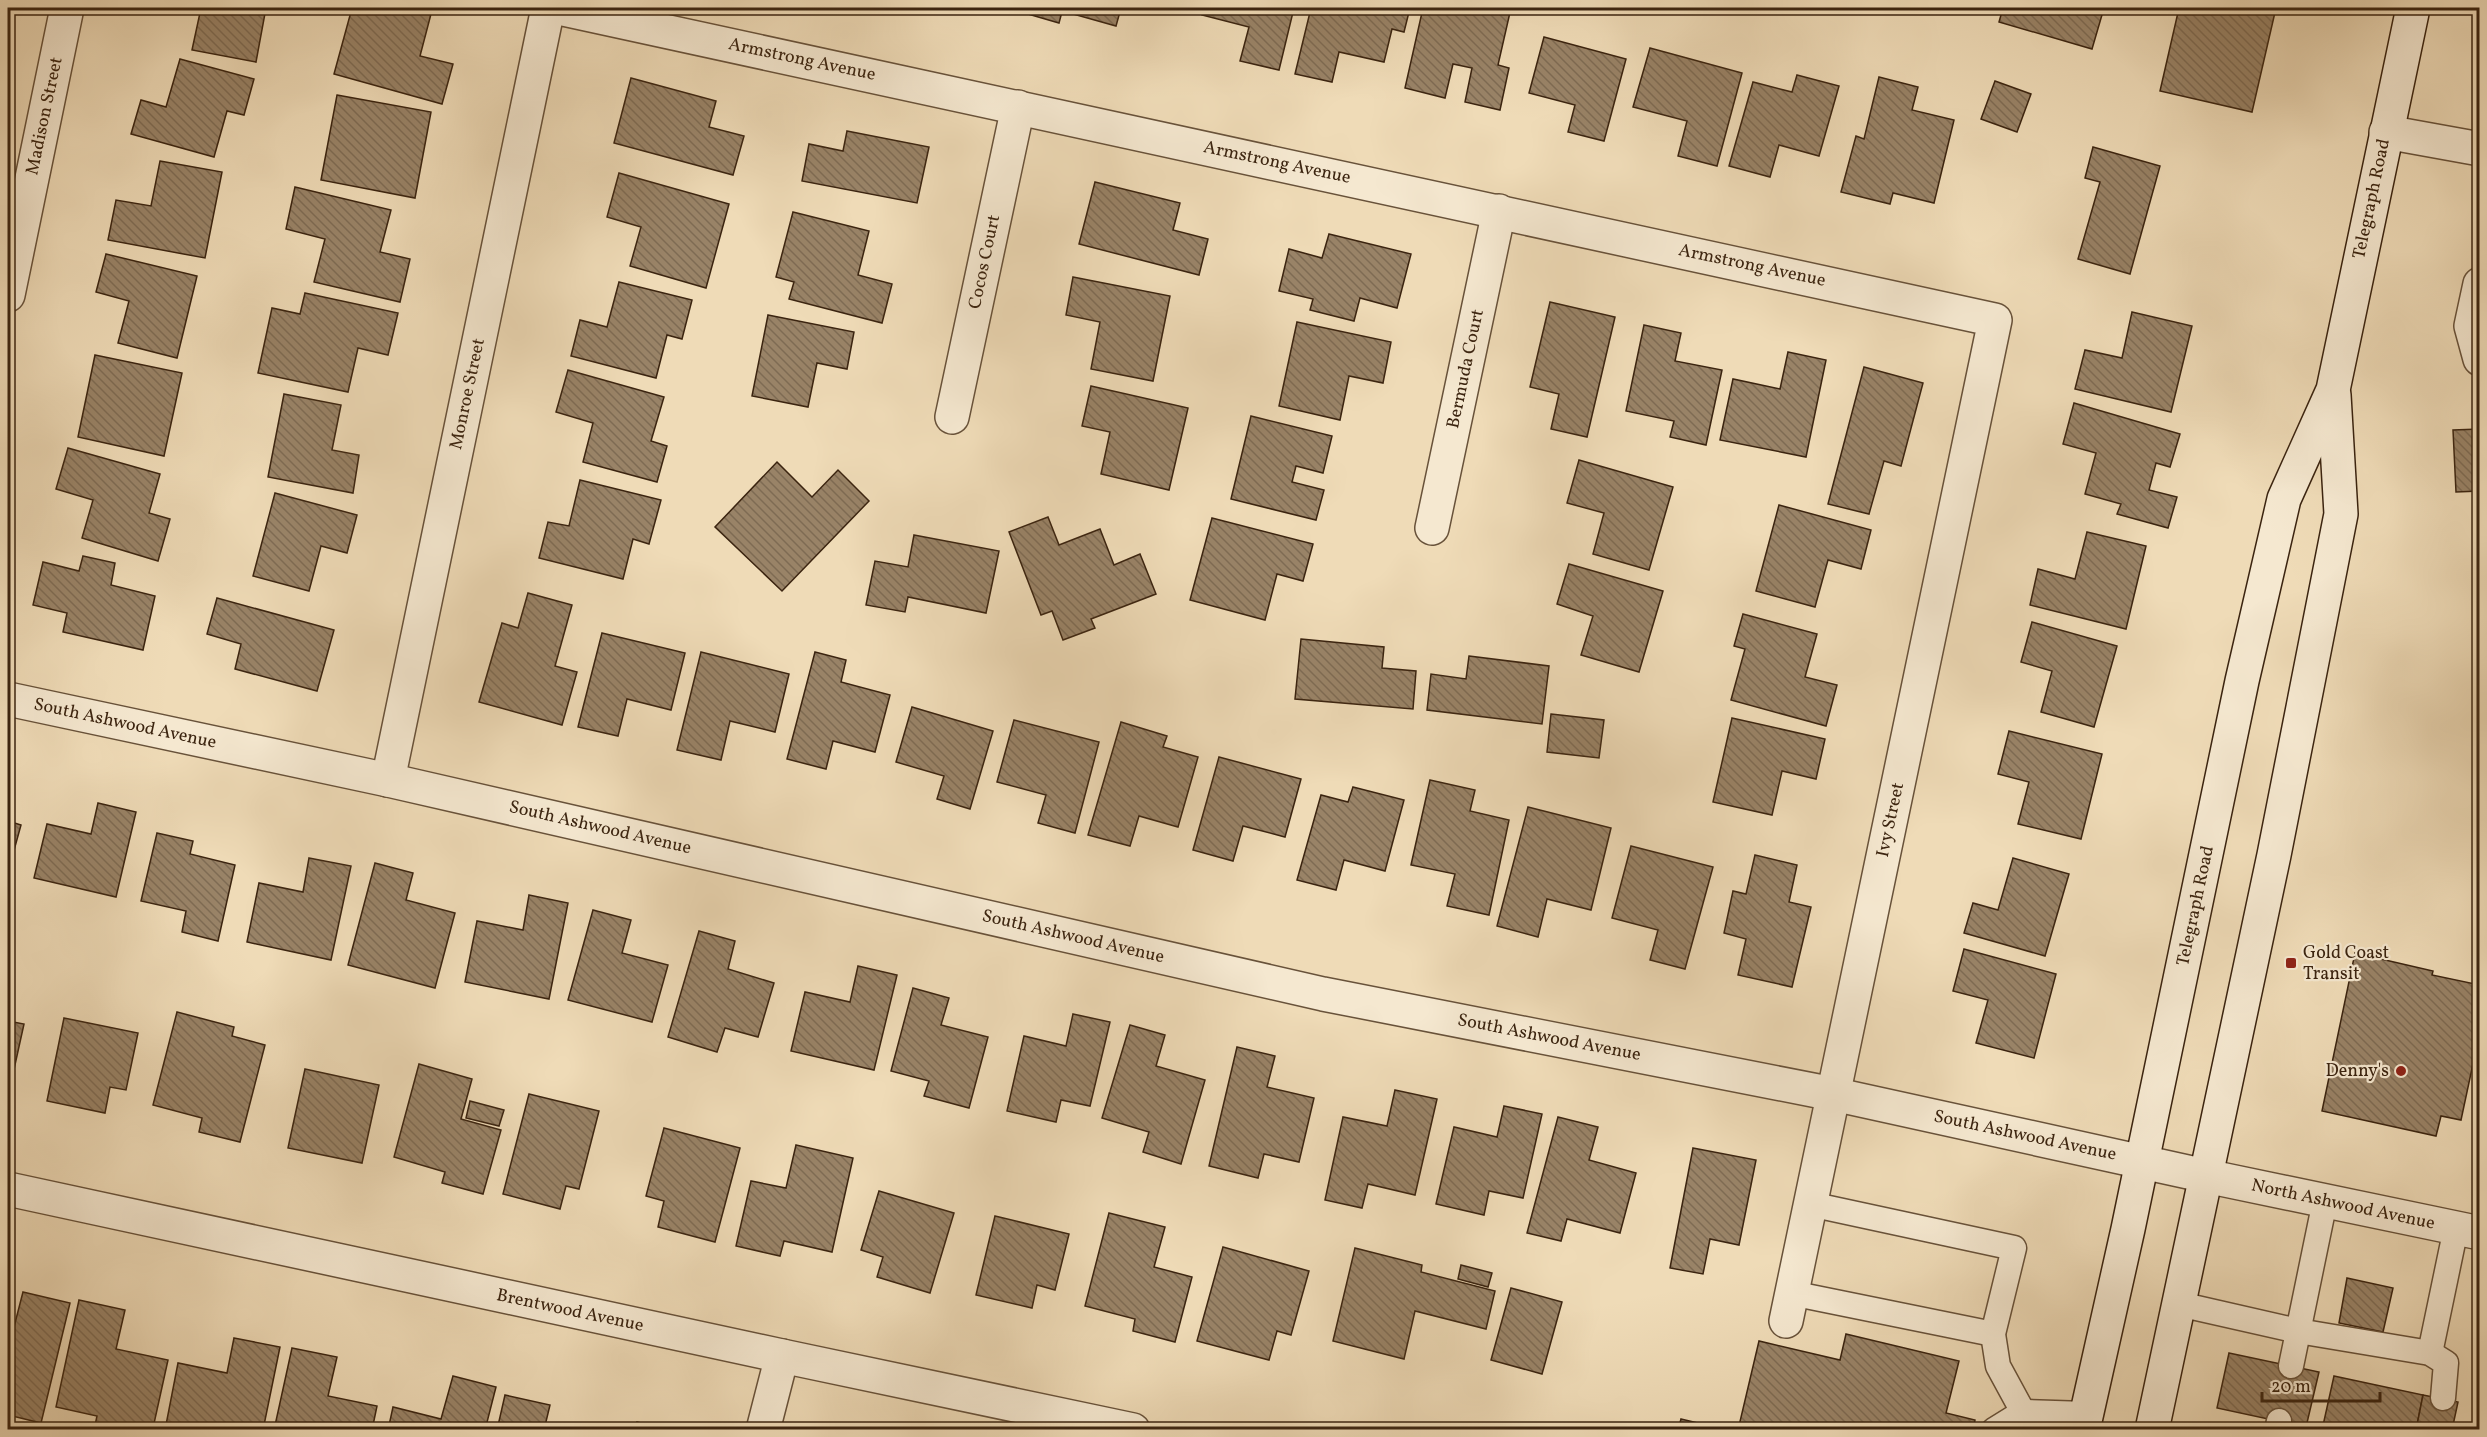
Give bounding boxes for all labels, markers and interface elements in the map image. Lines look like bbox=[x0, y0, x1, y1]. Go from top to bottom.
street label: Armstrong Avenue bbox=[726, 32, 878, 88]
street label: Madison Street bbox=[20, 55, 70, 177]
street label: Armstrong Avenue bbox=[1201, 135, 1353, 191]
street label: Telegraph Road bbox=[2347, 136, 2397, 262]
street label: Cocos Court bbox=[963, 213, 1007, 311]
street label: Armstrong Avenue bbox=[1676, 238, 1828, 294]
street label: Bermuda Court bbox=[1441, 307, 1491, 431]
street label: Monroe Street bbox=[444, 336, 492, 452]
street label: South Ashwood Avenue bbox=[31, 692, 219, 756]
street label: Ivy Street bbox=[1871, 780, 1911, 860]
street label: South Ashwood Avenue bbox=[506, 795, 694, 861]
street label: Telegraph Road bbox=[2171, 843, 2221, 969]
street label: South Ashwood Avenue bbox=[979, 904, 1167, 970]
place label: Gold Coast Transit bbox=[2303, 941, 2389, 987]
marker: Gold Coast Transit bbox=[2284, 956, 2298, 970]
street label: South Ashwood Avenue bbox=[1455, 1008, 1643, 1068]
place label: Denny's bbox=[2326, 1059, 2389, 1084]
marker: Denny's bbox=[2394, 1064, 2408, 1078]
street label: South Ashwood Avenue bbox=[1931, 1104, 2119, 1168]
street label: North Ashwood Avenue bbox=[2249, 1173, 2437, 1237]
street label: Brentwood Avenue bbox=[494, 1283, 646, 1339]
scale bar bbox=[2262, 1365, 2380, 1403]
text: 20 m bbox=[2271, 1375, 2311, 1400]

